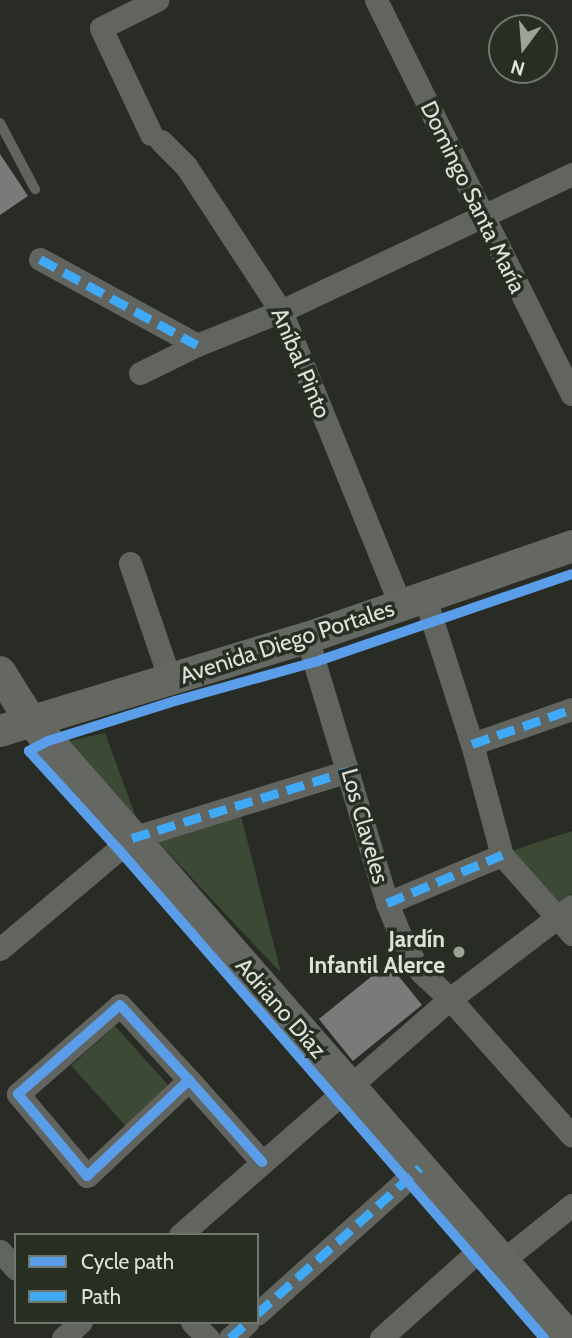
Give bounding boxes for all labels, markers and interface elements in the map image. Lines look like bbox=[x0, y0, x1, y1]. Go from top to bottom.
north arrow bbox=[488, 14, 558, 84]
text: N bbox=[508, 55, 527, 81]
street label: Domingo Santa María bbox=[415, 96, 531, 298]
street label: Aníbal Pinto bbox=[265, 304, 337, 422]
street label: Avenida Diego Portales bbox=[176, 594, 398, 690]
street label: Los Claveles bbox=[335, 765, 395, 887]
place label: Jardín Infantil Alerce bbox=[308, 925, 445, 979]
marker: Jardín Infantil Alerce bbox=[451, 944, 467, 960]
street label: Adriano Díaz bbox=[230, 952, 332, 1064]
legend bbox=[14, 1233, 259, 1324]
text: Cycle path bbox=[81, 1249, 174, 1274]
text: Path bbox=[81, 1284, 121, 1309]

